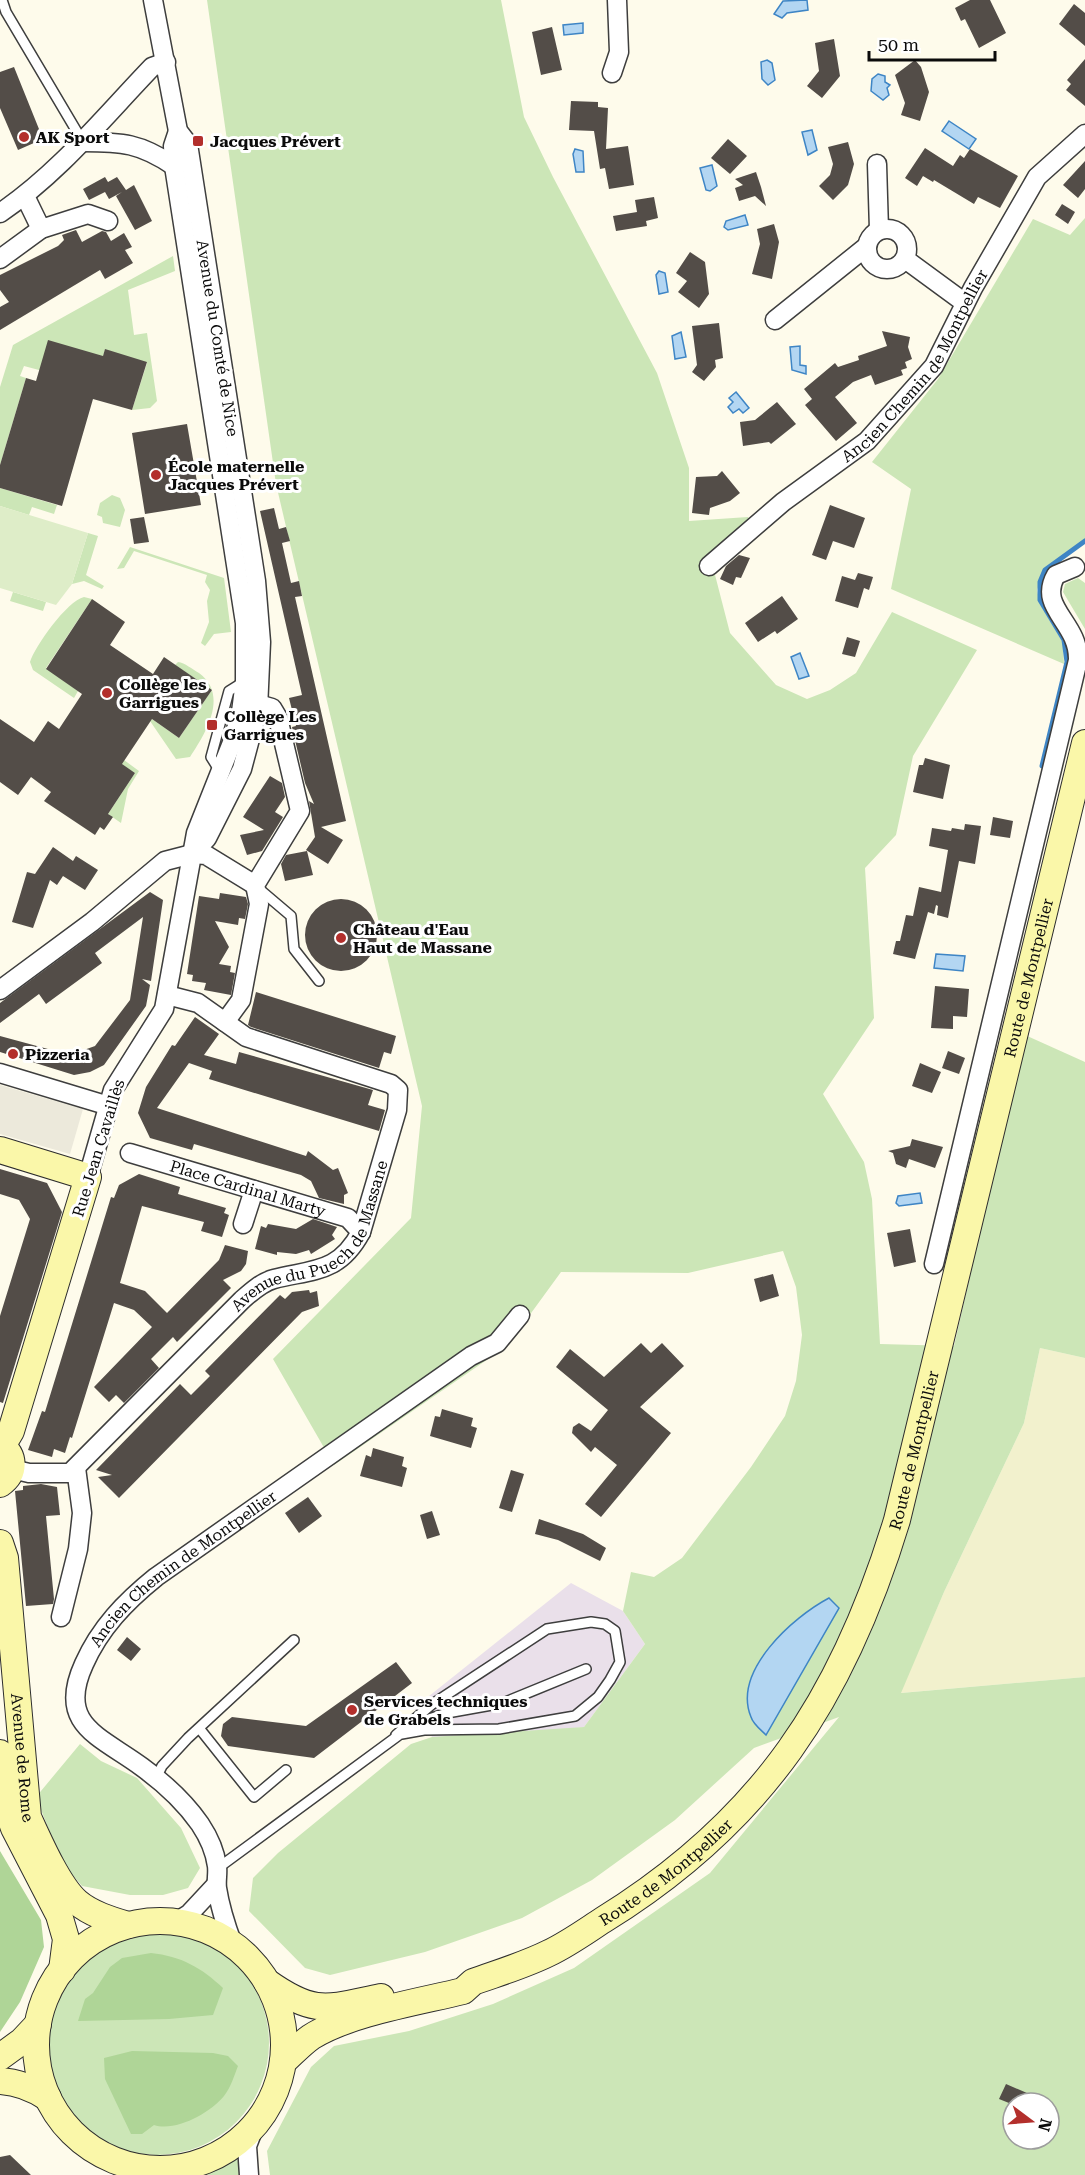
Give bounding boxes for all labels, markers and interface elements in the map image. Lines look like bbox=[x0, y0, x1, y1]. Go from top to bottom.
scale bar bbox=[869, 24, 995, 62]
text: 50 m bbox=[878, 34, 919, 55]
place label: AK Sport bbox=[36, 128, 110, 147]
marker: AK Sport bbox=[17, 130, 31, 144]
place label: Jacques Prévert bbox=[210, 132, 341, 151]
marker: Jacques Prévert bbox=[191, 134, 205, 148]
street label: Avenue du Comté de Nice bbox=[193, 238, 242, 438]
street label: Ancien Chemin de Montpellier bbox=[838, 266, 992, 466]
place label: École maternelle Jacques Prévert bbox=[168, 457, 304, 494]
marker: École maternelle Jacques Prévert bbox=[149, 468, 163, 482]
place label: Collège les Garrigues bbox=[119, 675, 206, 712]
marker: Collège les Garrigues bbox=[100, 686, 114, 700]
place label: Collège Les Garrigues bbox=[224, 707, 317, 744]
marker: Collège Les Garrigues bbox=[205, 718, 219, 732]
street label: Route de Montpellier bbox=[1000, 896, 1057, 1060]
place label: Château d'Eau Haut de Massane bbox=[353, 920, 492, 957]
marker: Château d'Eau Haut de Massane bbox=[334, 931, 348, 945]
place label: Pizzeria bbox=[25, 1045, 90, 1064]
marker: Pizzeria bbox=[6, 1047, 20, 1061]
street label: Rue Jean Cavaillès bbox=[69, 1077, 129, 1219]
street label: Place Cardinal Marty bbox=[168, 1156, 328, 1221]
street label: Avenue du Puech de Massane bbox=[227, 1158, 392, 1315]
street label: Route de Montpellier bbox=[885, 1368, 943, 1532]
street label: Ancien Chemin de Montpellier bbox=[86, 1486, 280, 1650]
place label: Services techniques de Grabels bbox=[364, 1692, 527, 1729]
street label: Avenue de Rome bbox=[7, 1693, 38, 1825]
marker: Services techniques de Grabels bbox=[345, 1703, 359, 1717]
street label: Route de Montpellier bbox=[596, 1815, 736, 1930]
north arrow bbox=[1001, 2091, 1061, 2151]
text: N bbox=[1034, 2116, 1056, 2134]

